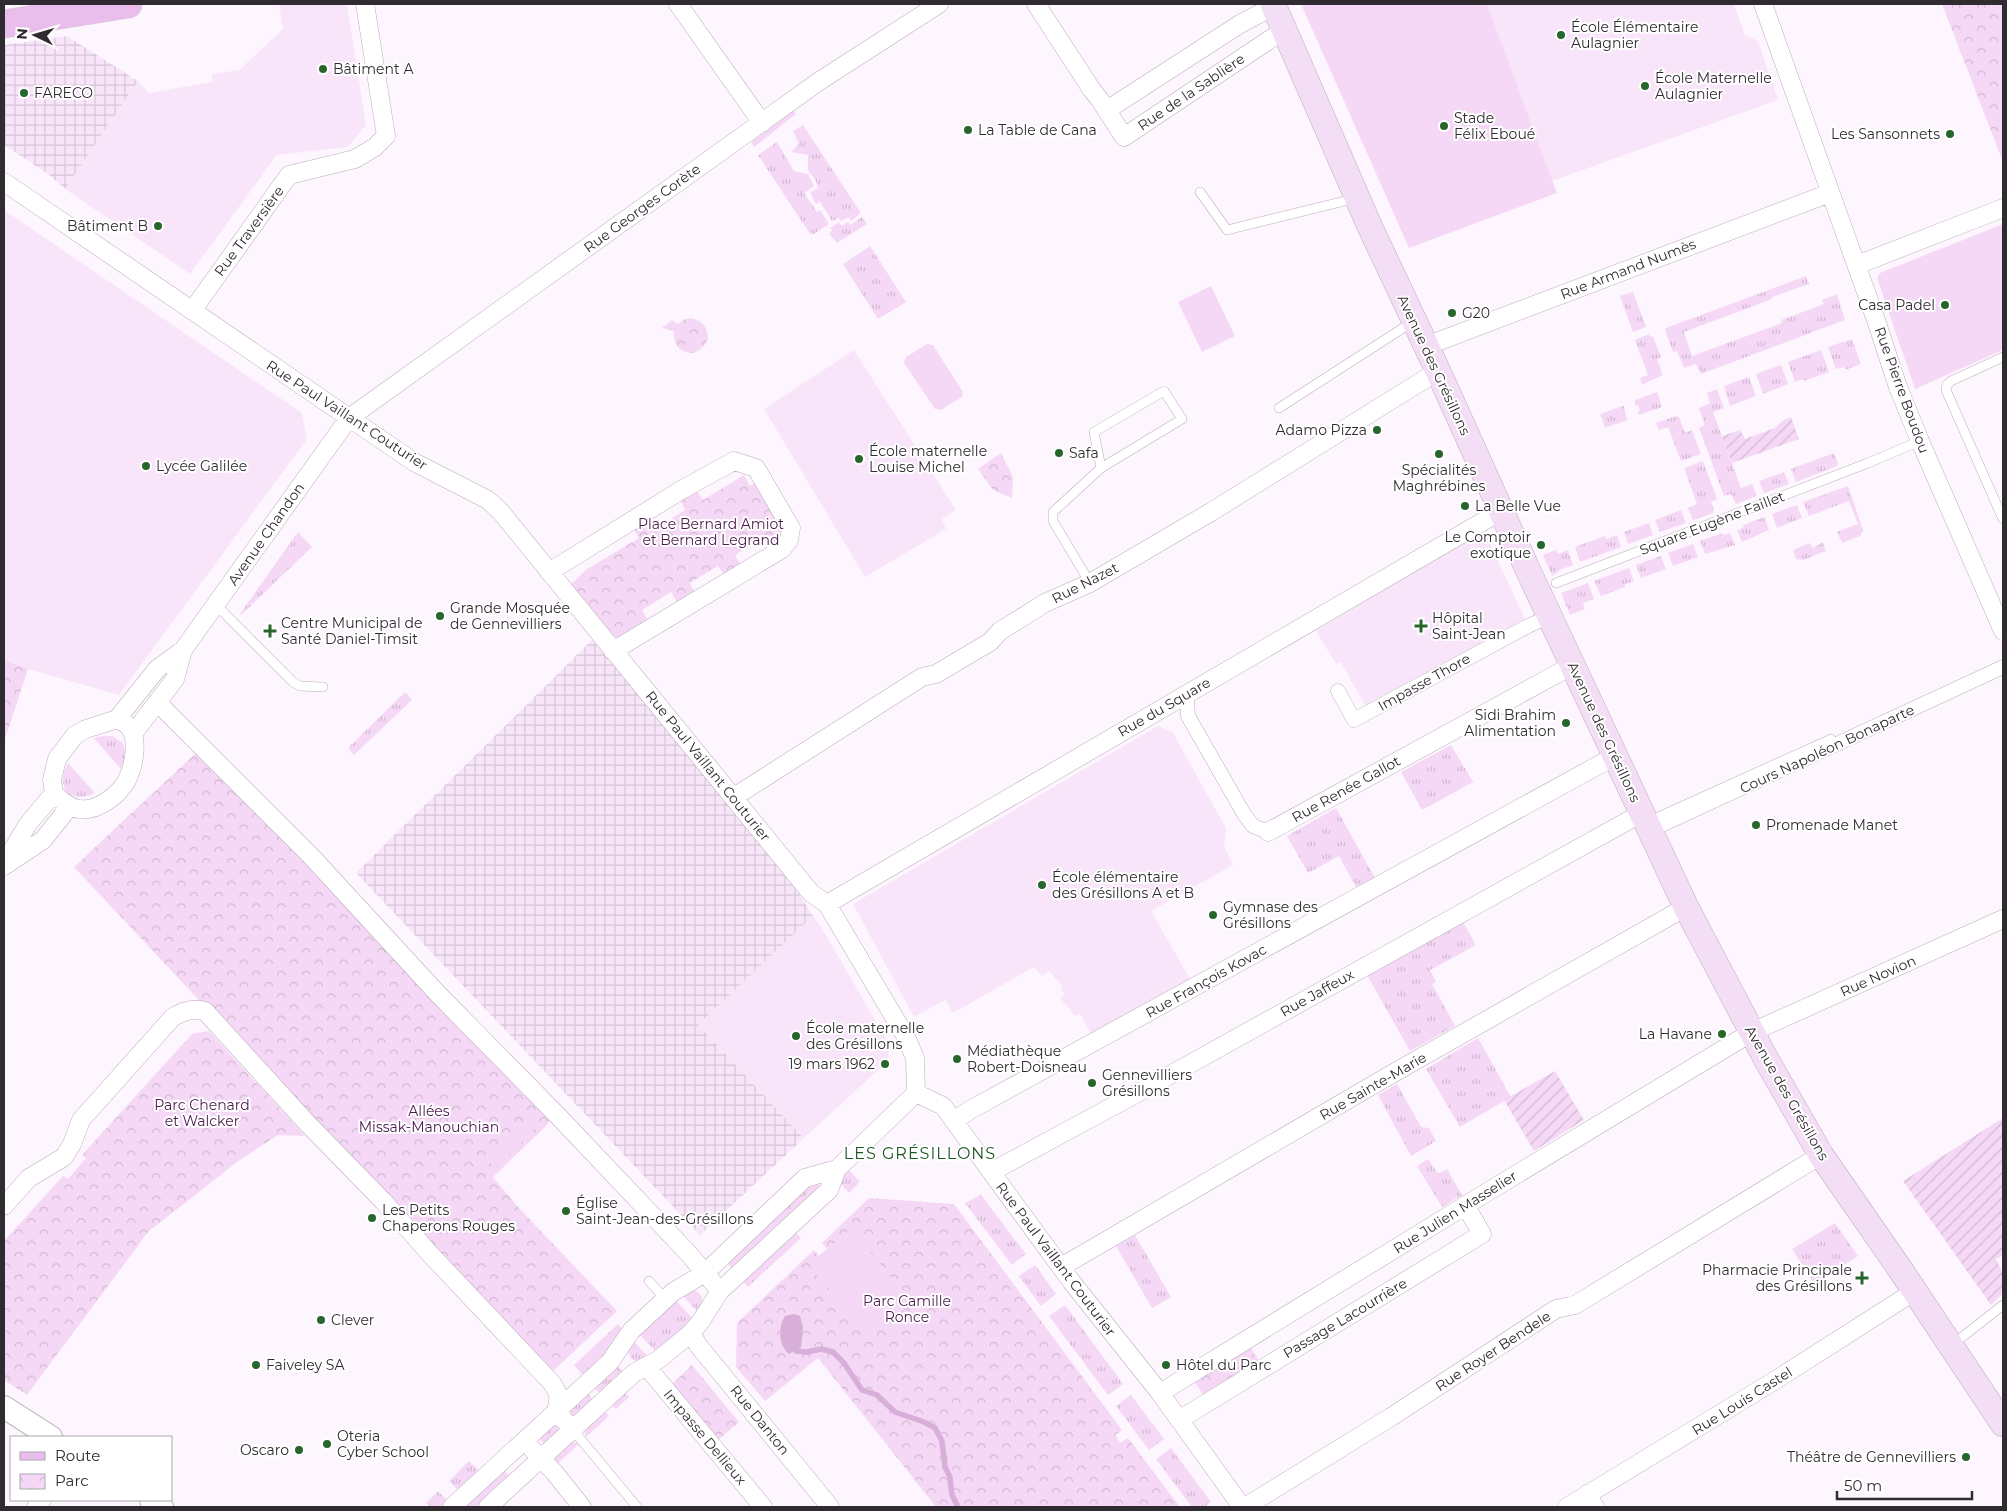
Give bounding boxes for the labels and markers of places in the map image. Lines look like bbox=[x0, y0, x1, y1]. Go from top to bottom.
place label: École Élémentaire Aulagnier bbox=[1571, 18, 1698, 52]
marker: École Élémentaire Aulagnier bbox=[1555, 29, 1567, 41]
place label: Bâtiment A bbox=[333, 60, 414, 78]
marker: Bâtiment A bbox=[317, 63, 329, 75]
place label: École Maternelle Aulagnier bbox=[1655, 69, 1772, 103]
marker: École Maternelle Aulagnier bbox=[1639, 80, 1651, 92]
place label: FARECO bbox=[34, 84, 93, 102]
marker: FARECO bbox=[18, 87, 30, 99]
place label: Stade Félix Eboué bbox=[1454, 109, 1535, 143]
marker: Stade Félix Eboué bbox=[1438, 120, 1450, 132]
place label: La Table de Cana bbox=[978, 121, 1097, 139]
marker: La Table de Cana bbox=[962, 124, 974, 136]
place label: Les Sansonnets bbox=[1831, 125, 1940, 143]
marker: Les Sansonnets bbox=[1944, 128, 1956, 140]
place label: Bâtiment B bbox=[67, 217, 148, 235]
marker: Bâtiment B bbox=[152, 220, 164, 232]
place label: Casa Padel bbox=[1858, 296, 1935, 314]
marker: Casa Padel bbox=[1939, 299, 1951, 311]
place label: G20 bbox=[1462, 304, 1490, 322]
marker: G20 bbox=[1446, 307, 1458, 319]
place label: Adamo Pizza bbox=[1276, 421, 1367, 439]
marker: Adamo Pizza bbox=[1371, 424, 1383, 436]
place label: École maternelle Louise Michel bbox=[869, 442, 987, 476]
place label: Safa bbox=[1069, 444, 1099, 462]
marker: Safa bbox=[1053, 447, 1065, 459]
marker: Spécialités Maghrébines bbox=[1433, 448, 1445, 460]
marker: École maternelle Louise Michel bbox=[853, 453, 865, 465]
place label: Lycée Galilée bbox=[156, 457, 247, 475]
marker: Lycée Galilée bbox=[140, 460, 152, 472]
place label: Spécialités Maghrébines bbox=[1393, 461, 1485, 495]
place label: La Belle Vue bbox=[1475, 497, 1561, 515]
marker: La Belle Vue bbox=[1459, 500, 1471, 512]
place label: Le Comptoir exotique bbox=[1444, 528, 1531, 562]
marker: Le Comptoir exotique bbox=[1535, 539, 1547, 551]
place label: Grande Mosquée de Gennevilliers bbox=[450, 599, 570, 633]
place label: Hôpital Saint-Jean bbox=[1432, 609, 1506, 643]
marker: Grande Mosquée de Gennevilliers bbox=[434, 610, 446, 622]
place label: Centre Municipal de Santé Daniel-Timsit bbox=[281, 614, 422, 648]
marker: Hôpital Saint-Jean bbox=[1414, 619, 1428, 633]
marker: Centre Municipal de Santé Daniel-Timsit bbox=[263, 624, 277, 638]
place label: Sidi Brahim Alimentation bbox=[1464, 706, 1556, 740]
marker: Sidi Brahim Alimentation bbox=[1560, 717, 1572, 729]
place label: Promenade Manet bbox=[1766, 816, 1898, 834]
marker: Promenade Manet bbox=[1750, 819, 1762, 831]
place label: École élémentaire des Grésillons A et B bbox=[1052, 868, 1194, 902]
marker: École élémentaire des Grésillons A et B bbox=[1036, 879, 1048, 891]
place label: Gymnase des Grésillons bbox=[1223, 898, 1318, 932]
marker: Gymnase des Grésillons bbox=[1207, 909, 1219, 921]
place label: École maternelle des Grésillons bbox=[806, 1019, 924, 1053]
place label: La Havane bbox=[1639, 1025, 1712, 1043]
marker: La Havane bbox=[1716, 1028, 1728, 1040]
marker: École maternelle des Grésillons bbox=[790, 1030, 802, 1042]
place label: Médiathèque Robert-Doisneau bbox=[967, 1042, 1087, 1076]
marker: Médiathèque Robert-Doisneau bbox=[951, 1053, 963, 1065]
place label: 19 mars 1962 bbox=[788, 1055, 875, 1073]
marker: 19 mars 1962 bbox=[879, 1058, 891, 1070]
place label: Gennevilliers Grésillons bbox=[1102, 1066, 1192, 1100]
marker: Gennevilliers Grésillons bbox=[1086, 1077, 1098, 1089]
place label: Église Saint-Jean-des-Grésillons bbox=[576, 1194, 754, 1228]
place label: Les Petits Chaperons Rouges bbox=[382, 1201, 515, 1235]
marker: Église Saint-Jean-des-Grésillons bbox=[560, 1205, 572, 1217]
marker: Les Petits Chaperons Rouges bbox=[366, 1212, 378, 1224]
place label: Pharmacie Principale des Grésillons bbox=[1702, 1261, 1852, 1295]
marker: Pharmacie Principale des Grésillons bbox=[1856, 1272, 1868, 1284]
place label: Clever bbox=[331, 1311, 375, 1329]
marker: Clever bbox=[315, 1314, 327, 1326]
place label: Faiveley SA bbox=[266, 1356, 345, 1374]
place label: Hôtel du Parc bbox=[1176, 1356, 1272, 1374]
marker: Faiveley SA bbox=[250, 1359, 262, 1371]
marker: Hôtel du Parc bbox=[1160, 1359, 1172, 1371]
place label: Oteria Cyber School bbox=[337, 1427, 429, 1461]
marker: Oteria Cyber School bbox=[321, 1438, 333, 1450]
place label: Oscaro bbox=[240, 1441, 289, 1459]
marker: Oscaro bbox=[293, 1444, 305, 1456]
place label: Théâtre de Gennevilliers bbox=[1787, 1448, 1956, 1466]
marker: Théâtre de Gennevilliers bbox=[1960, 1451, 1972, 1463]

